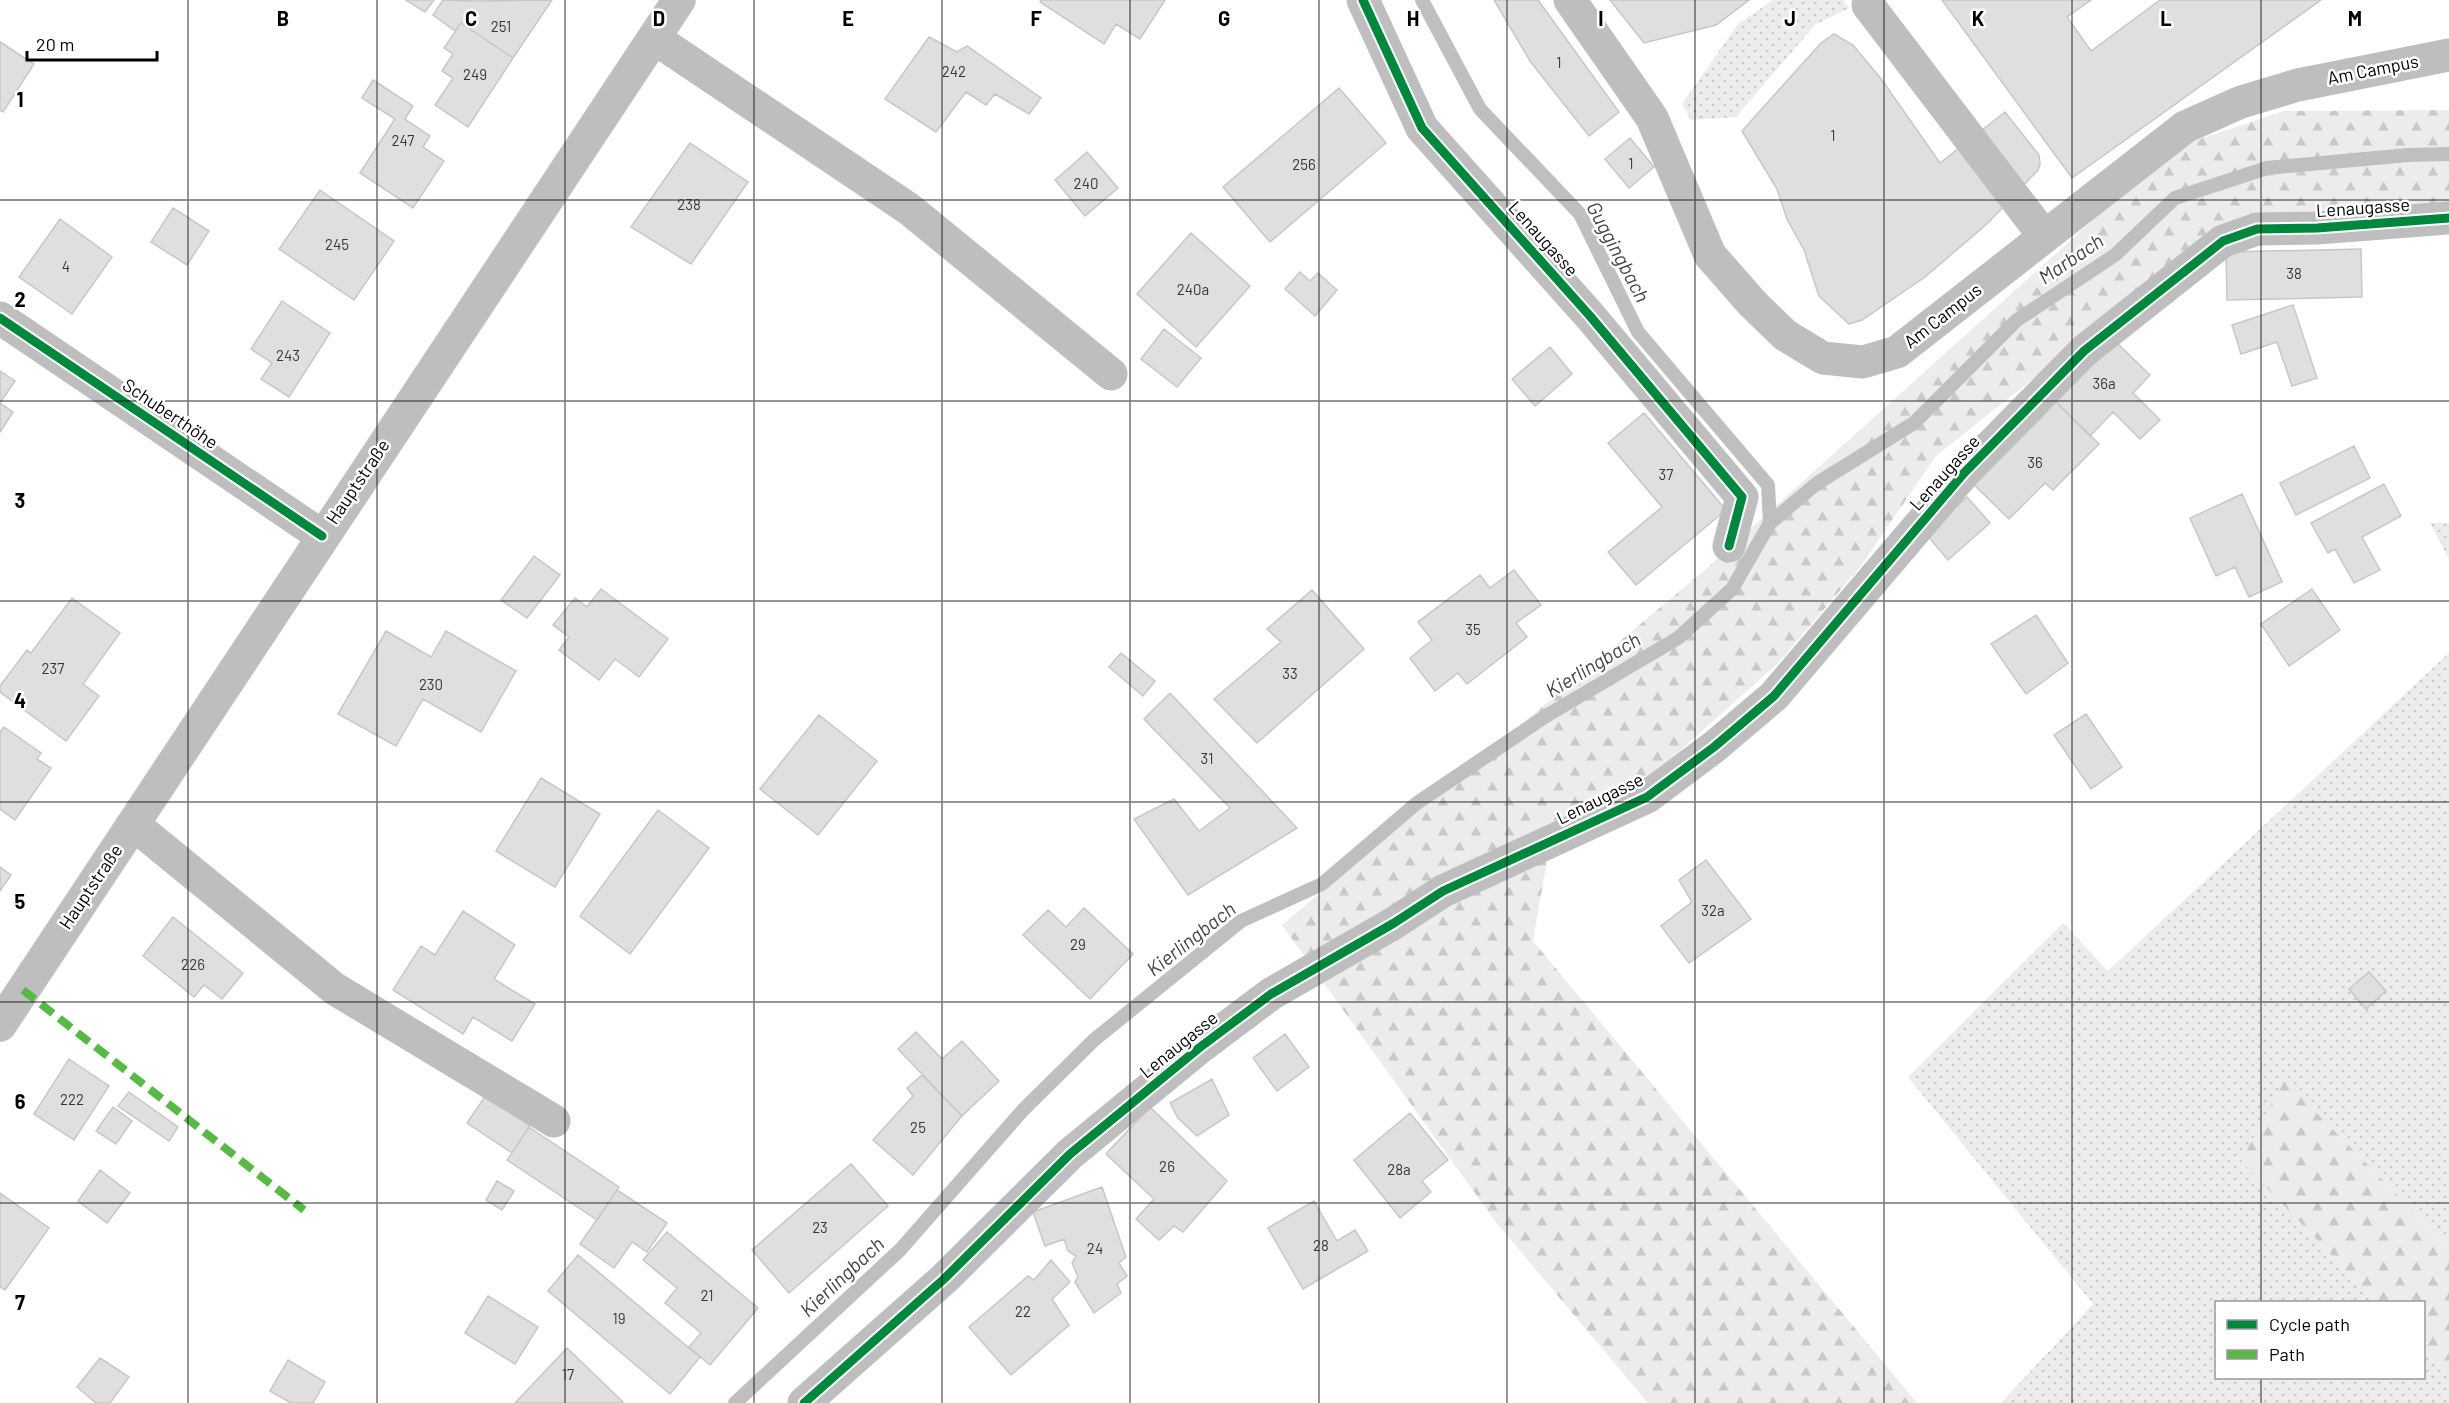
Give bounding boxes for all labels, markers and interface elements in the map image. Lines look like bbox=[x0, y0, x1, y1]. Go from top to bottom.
text: B bbox=[277, 6, 289, 30]
text: C bbox=[465, 6, 477, 30]
text: D bbox=[653, 6, 665, 30]
text: E bbox=[842, 6, 854, 30]
text: F bbox=[1030, 6, 1042, 30]
text: G bbox=[1218, 6, 1230, 30]
text: H bbox=[1407, 6, 1419, 30]
text: I bbox=[1598, 6, 1604, 30]
text: J bbox=[1784, 6, 1796, 30]
text: K bbox=[1972, 6, 1985, 30]
text: L bbox=[2160, 6, 2172, 30]
text: M bbox=[2348, 6, 2362, 30]
house number: 251 bbox=[491, 17, 511, 35]
scale bar bbox=[27, 24, 158, 62]
text: 20 m bbox=[36, 33, 74, 55]
street label: Am Campus bbox=[2325, 49, 2420, 89]
house number: 1 bbox=[1556, 53, 1562, 71]
house number: 242 bbox=[942, 62, 966, 80]
house number: 249 bbox=[463, 65, 487, 83]
text: 1 bbox=[16, 87, 24, 111]
house number: 1 bbox=[1830, 126, 1836, 144]
house number: 247 bbox=[392, 131, 414, 149]
house number: 1 bbox=[1628, 154, 1634, 172]
house number: 256 bbox=[1292, 155, 1316, 173]
house number: 240 bbox=[1074, 174, 1098, 192]
street label: Lenaugasse bbox=[2315, 193, 2411, 221]
house number: 238 bbox=[677, 195, 701, 213]
street label: Lenaugasse bbox=[1504, 196, 1583, 281]
water label: Guggingbach bbox=[1582, 197, 1655, 306]
water label: Marbach bbox=[2033, 228, 2108, 289]
house number: 245 bbox=[325, 235, 349, 253]
house number: 4 bbox=[62, 257, 70, 275]
house number: 38 bbox=[2286, 264, 2302, 282]
street label: Am Campus bbox=[1899, 278, 1986, 352]
house number: 240a bbox=[1177, 280, 1209, 298]
text: 2 bbox=[14, 287, 26, 311]
house number: 243 bbox=[276, 346, 300, 364]
street label: Schuberthöhe bbox=[119, 373, 222, 453]
house number: 36a bbox=[2092, 374, 2116, 392]
street label: Lenaugasse bbox=[1905, 430, 1984, 515]
street label: Hauptstraße bbox=[321, 435, 394, 528]
house number: 36 bbox=[2027, 453, 2043, 471]
house number: 37 bbox=[1659, 465, 1673, 483]
text: 3 bbox=[15, 488, 25, 512]
house number: 35 bbox=[1465, 620, 1481, 638]
water label: Kierlingbach bbox=[1541, 627, 1644, 702]
house number: 237 bbox=[42, 659, 64, 677]
house number: 33 bbox=[1282, 664, 1298, 682]
house number: 230 bbox=[419, 675, 443, 693]
text: 4 bbox=[14, 688, 26, 712]
house number: 31 bbox=[1201, 749, 1213, 767]
street label: Lenaugasse bbox=[1553, 768, 1647, 829]
street label: Hauptstraße bbox=[54, 840, 127, 933]
text: 5 bbox=[15, 889, 26, 913]
water label: Kierlingbach bbox=[1141, 896, 1240, 980]
house number: 32a bbox=[1701, 901, 1725, 919]
house number: 29 bbox=[1070, 935, 1086, 953]
house number: 226 bbox=[181, 955, 205, 973]
street label: Lenaugasse bbox=[1135, 1006, 1222, 1082]
text: 6 bbox=[15, 1089, 26, 1113]
house number: 222 bbox=[60, 1090, 84, 1108]
house number: 25 bbox=[910, 1118, 926, 1136]
house number: 26 bbox=[1159, 1157, 1175, 1175]
house number: 28a bbox=[1387, 1160, 1411, 1178]
house number: 23 bbox=[812, 1218, 828, 1236]
water label: Kierlingbach bbox=[794, 1231, 888, 1321]
house number: 28 bbox=[1313, 1236, 1329, 1254]
house number: 24 bbox=[1087, 1239, 1103, 1257]
house number: 21 bbox=[700, 1286, 714, 1304]
text: 7 bbox=[15, 1290, 25, 1314]
legend bbox=[2215, 1301, 2425, 1379]
house number: 22 bbox=[1015, 1302, 1031, 1320]
house number: 19 bbox=[612, 1309, 626, 1327]
text: Cycle path bbox=[2269, 1313, 2350, 1335]
text: Path bbox=[2269, 1343, 2305, 1365]
house number: 17 bbox=[562, 1365, 574, 1383]

